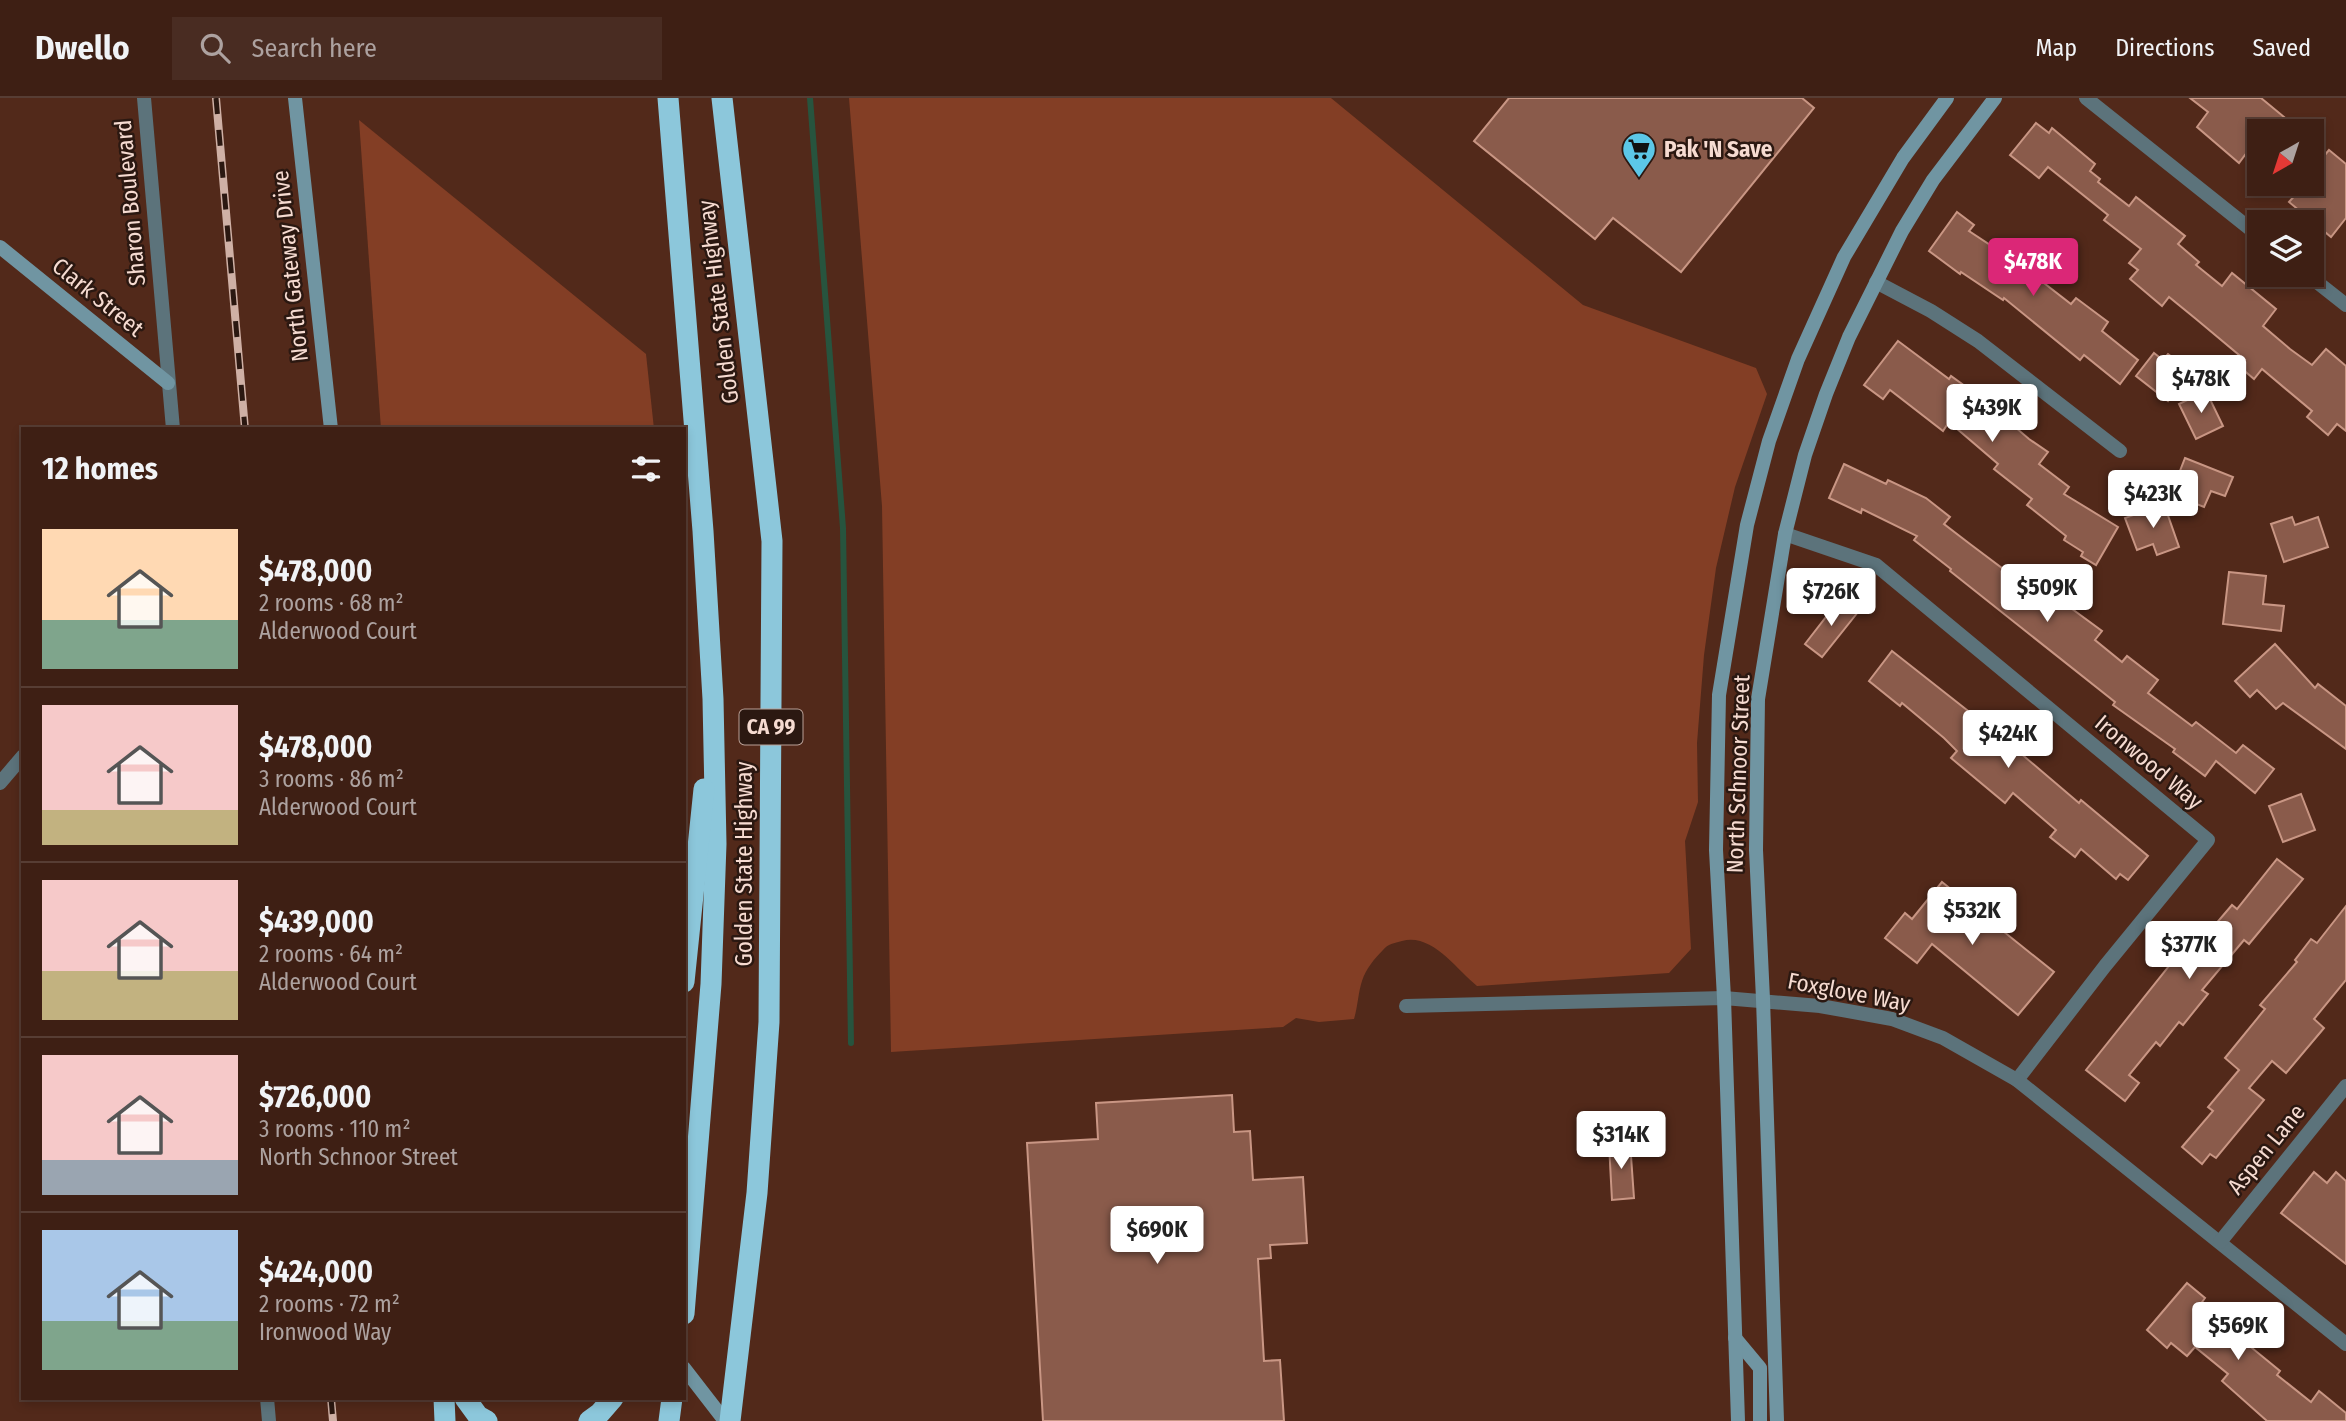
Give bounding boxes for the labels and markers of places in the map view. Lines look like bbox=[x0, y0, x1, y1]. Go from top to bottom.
supermarket icon: Pak 'N Save bbox=[1620, 130, 1658, 179]
place label: Pak 'N Save bbox=[1664, 135, 1773, 163]
pin: $478K bbox=[1984, 238, 2082, 298]
pin: $478K bbox=[2152, 356, 2250, 415]
pin: $439K bbox=[1943, 384, 2041, 444]
pin: $423K bbox=[2104, 470, 2202, 530]
pin: $509K bbox=[1998, 564, 2096, 624]
pin: $726K bbox=[1782, 568, 1880, 628]
pin: $424K bbox=[1959, 710, 2057, 770]
pin: $532K bbox=[1923, 888, 2021, 947]
pin: $377K bbox=[2140, 922, 2238, 981]
pin: $314K bbox=[1572, 1112, 1670, 1171]
pin: $690K bbox=[1108, 1206, 1206, 1266]
pin: $569K bbox=[2189, 1302, 2287, 1362]

